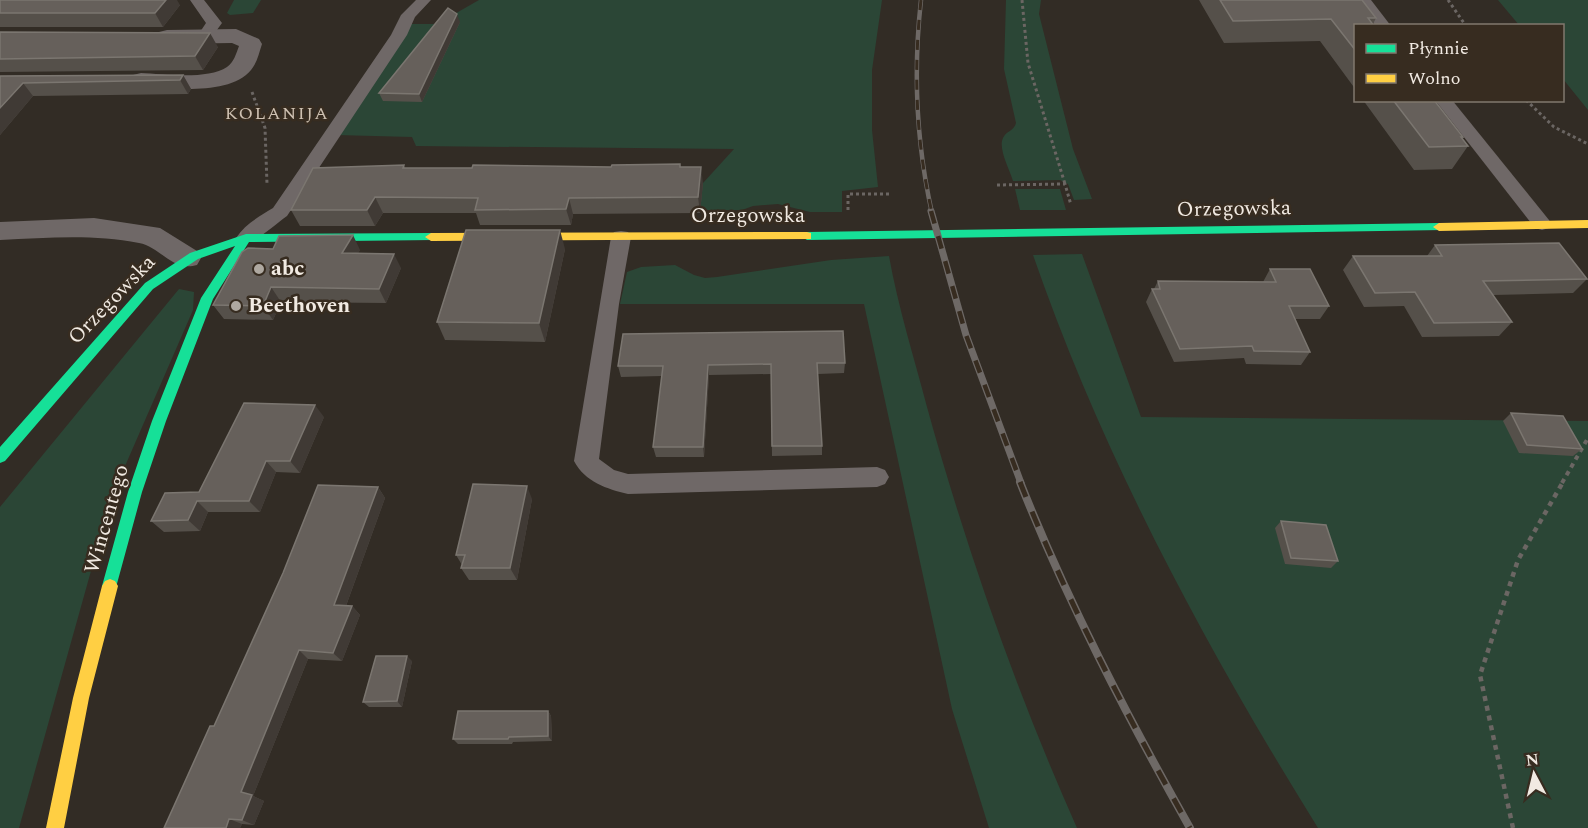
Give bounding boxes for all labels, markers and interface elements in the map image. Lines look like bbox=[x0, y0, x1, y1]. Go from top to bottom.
legend bbox=[1354, 24, 1564, 102]
text: Płynnie bbox=[1408, 35, 1469, 62]
text: Wolno bbox=[1408, 65, 1461, 92]
district label: KOLANIJA bbox=[225, 100, 329, 127]
street label: Orzegowska bbox=[1176, 192, 1292, 226]
street label: Orzegowska bbox=[691, 200, 806, 232]
street label: Orzegowska bbox=[61, 247, 164, 352]
place label: abc bbox=[271, 253, 304, 285]
marker: abc bbox=[252, 262, 266, 276]
place label: Beethoven bbox=[248, 290, 350, 322]
marker: Beethoven bbox=[229, 299, 243, 313]
street label: Wincentego bbox=[76, 461, 138, 577]
north arrow bbox=[1504, 744, 1564, 804]
text: N bbox=[1524, 747, 1540, 773]

